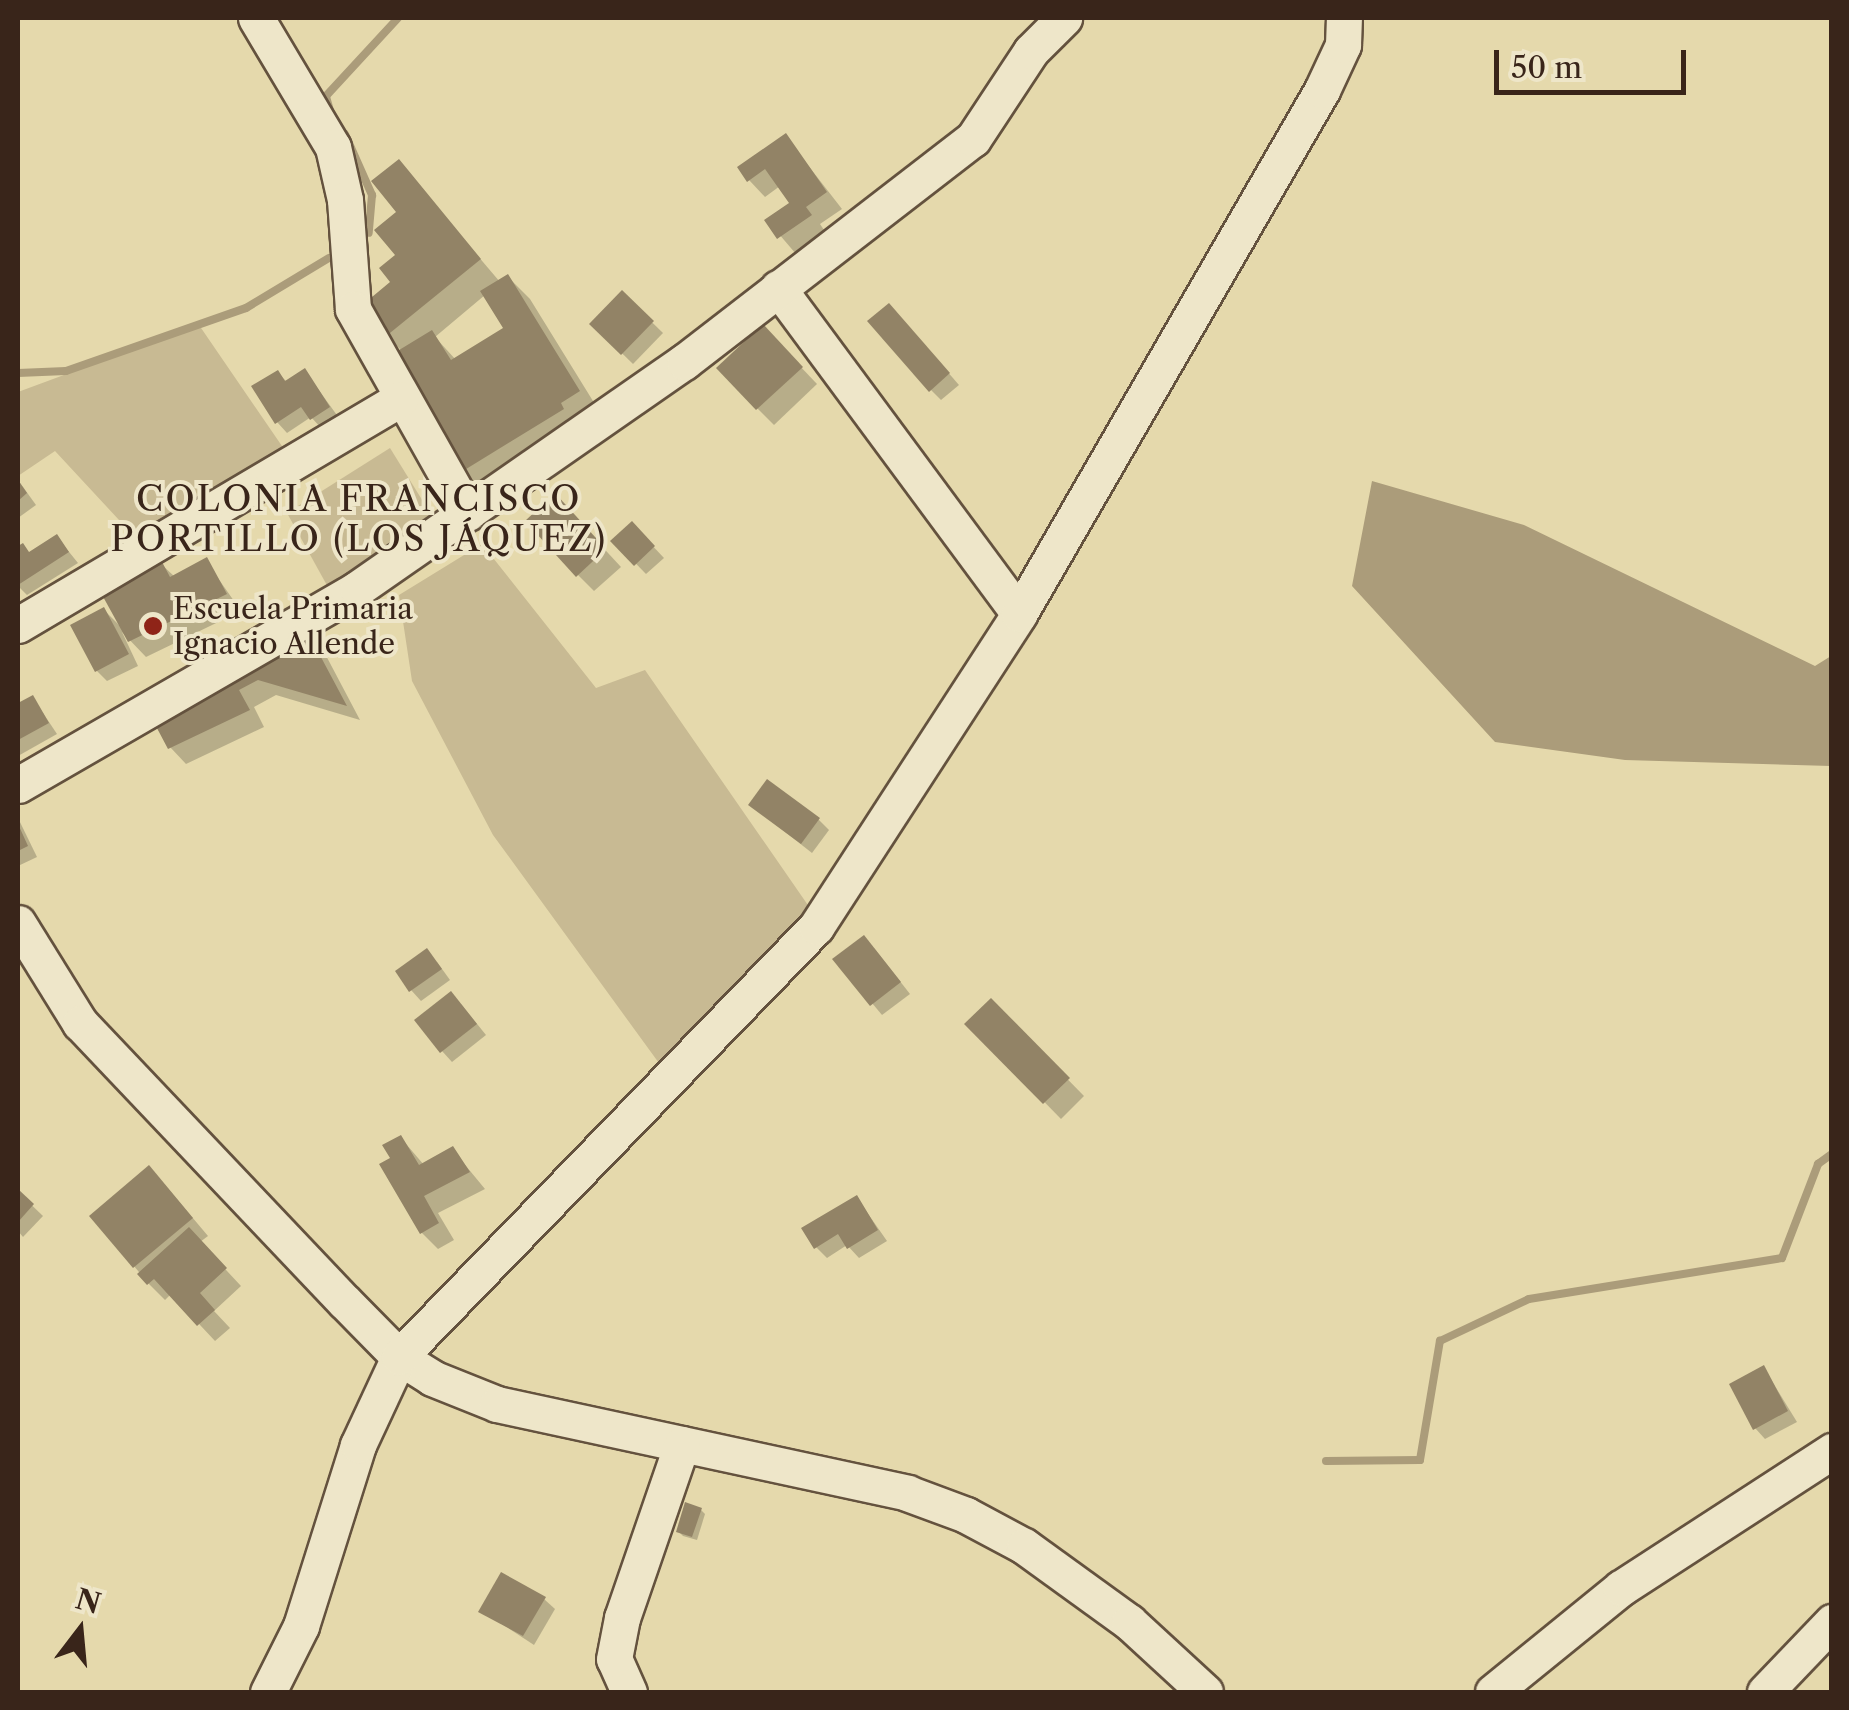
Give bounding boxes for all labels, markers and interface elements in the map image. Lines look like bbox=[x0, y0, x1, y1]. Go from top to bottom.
scale bar bbox=[1499, 30, 1692, 92]
text: 50 m bbox=[1511, 49, 1582, 86]
district label: COLONIA FRANCISCO PORTILLO (LOS JÁQUEZ) bbox=[110, 478, 608, 560]
place label: Escuela Primaria Ignacio Allende bbox=[173, 591, 413, 662]
marker: Escuela Primaria Ignacio Allende bbox=[142, 615, 164, 637]
north arrow bbox=[30, 1580, 130, 1680]
text: N bbox=[72, 1581, 105, 1621]

